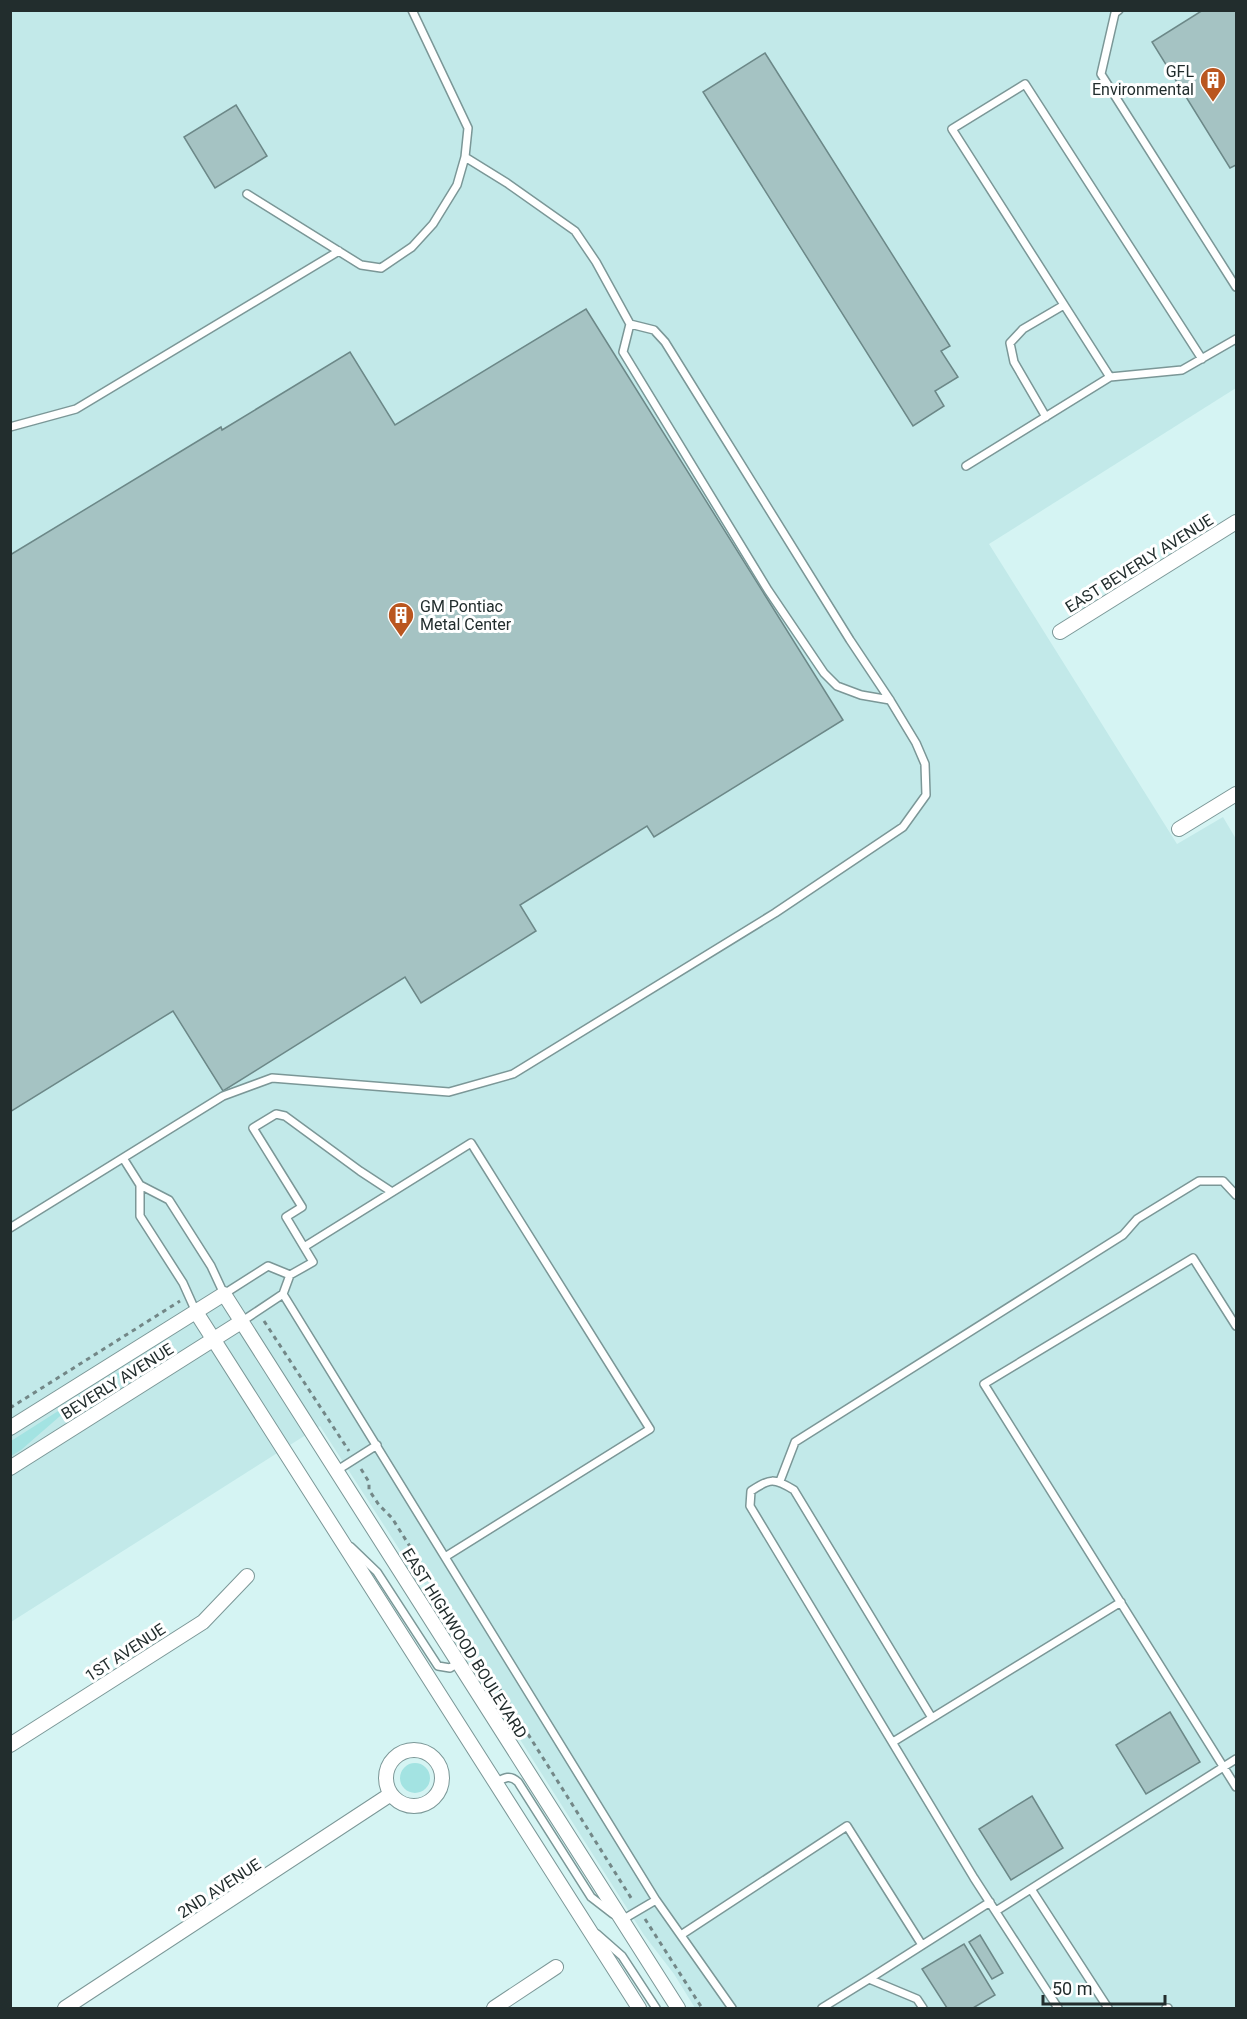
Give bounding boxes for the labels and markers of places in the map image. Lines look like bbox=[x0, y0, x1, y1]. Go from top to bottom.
place label: GFL Environmental bbox=[1092, 62, 1194, 99]
building icon: GFL Environmental bbox=[1198, 65, 1228, 103]
place label: GM Pontiac Metal Center bbox=[420, 597, 512, 634]
building icon: GM Pontiac Metal Center bbox=[386, 600, 416, 638]

